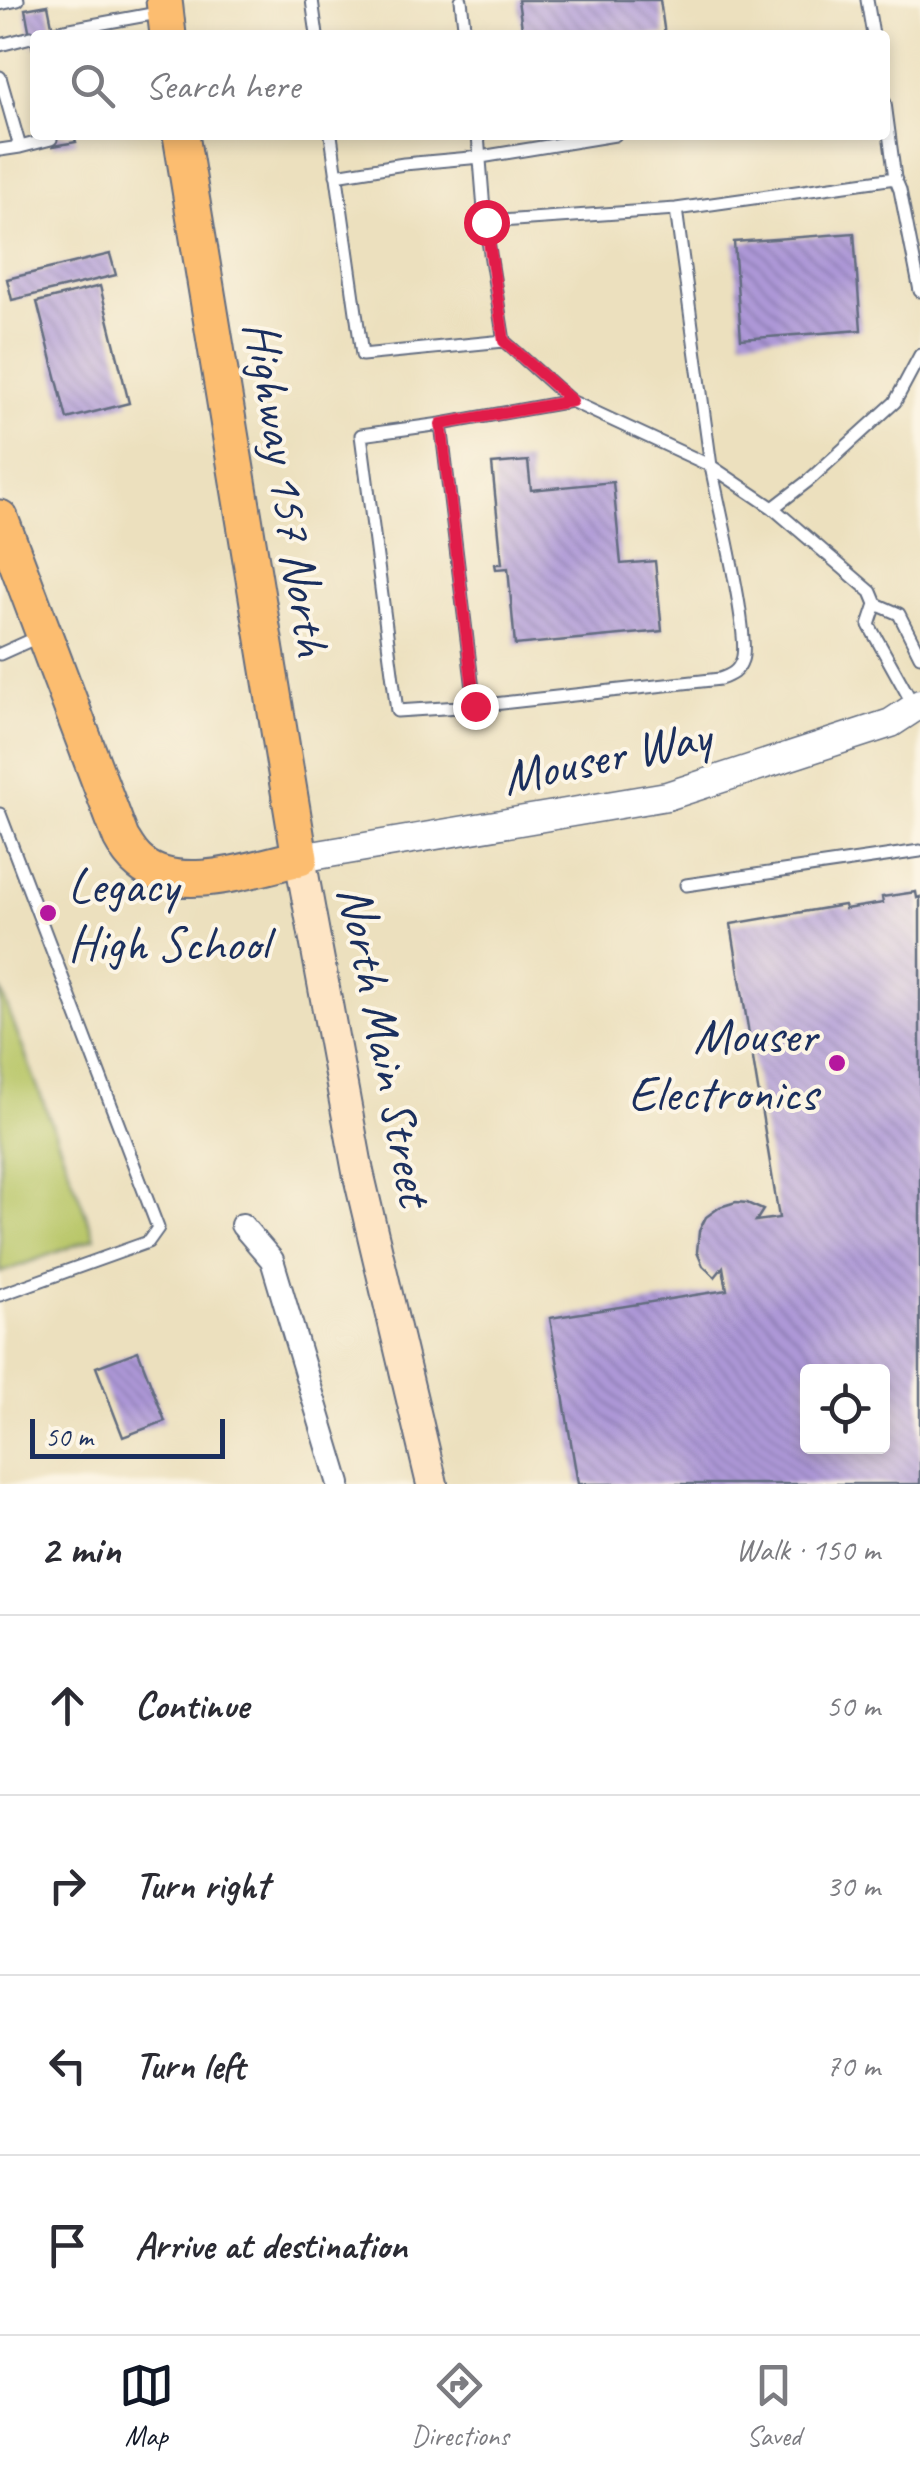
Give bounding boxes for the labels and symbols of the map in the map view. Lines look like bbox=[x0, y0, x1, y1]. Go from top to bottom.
route start bbox=[464, 200, 510, 246]
street label: Highway 157 North bbox=[230, 316, 345, 661]
route end bbox=[453, 684, 499, 730]
street label: Mouser Way bbox=[497, 703, 720, 809]
place label: Legacy High School bbox=[68, 854, 277, 975]
street label: North Main Street bbox=[324, 880, 448, 1215]
marker: Legacy High School bbox=[37, 902, 59, 924]
place label: Mouser Electronics bbox=[629, 1004, 822, 1125]
marker: Mouser Electronics bbox=[826, 1052, 848, 1074]
scale bar bbox=[30, 1414, 225, 1458]

